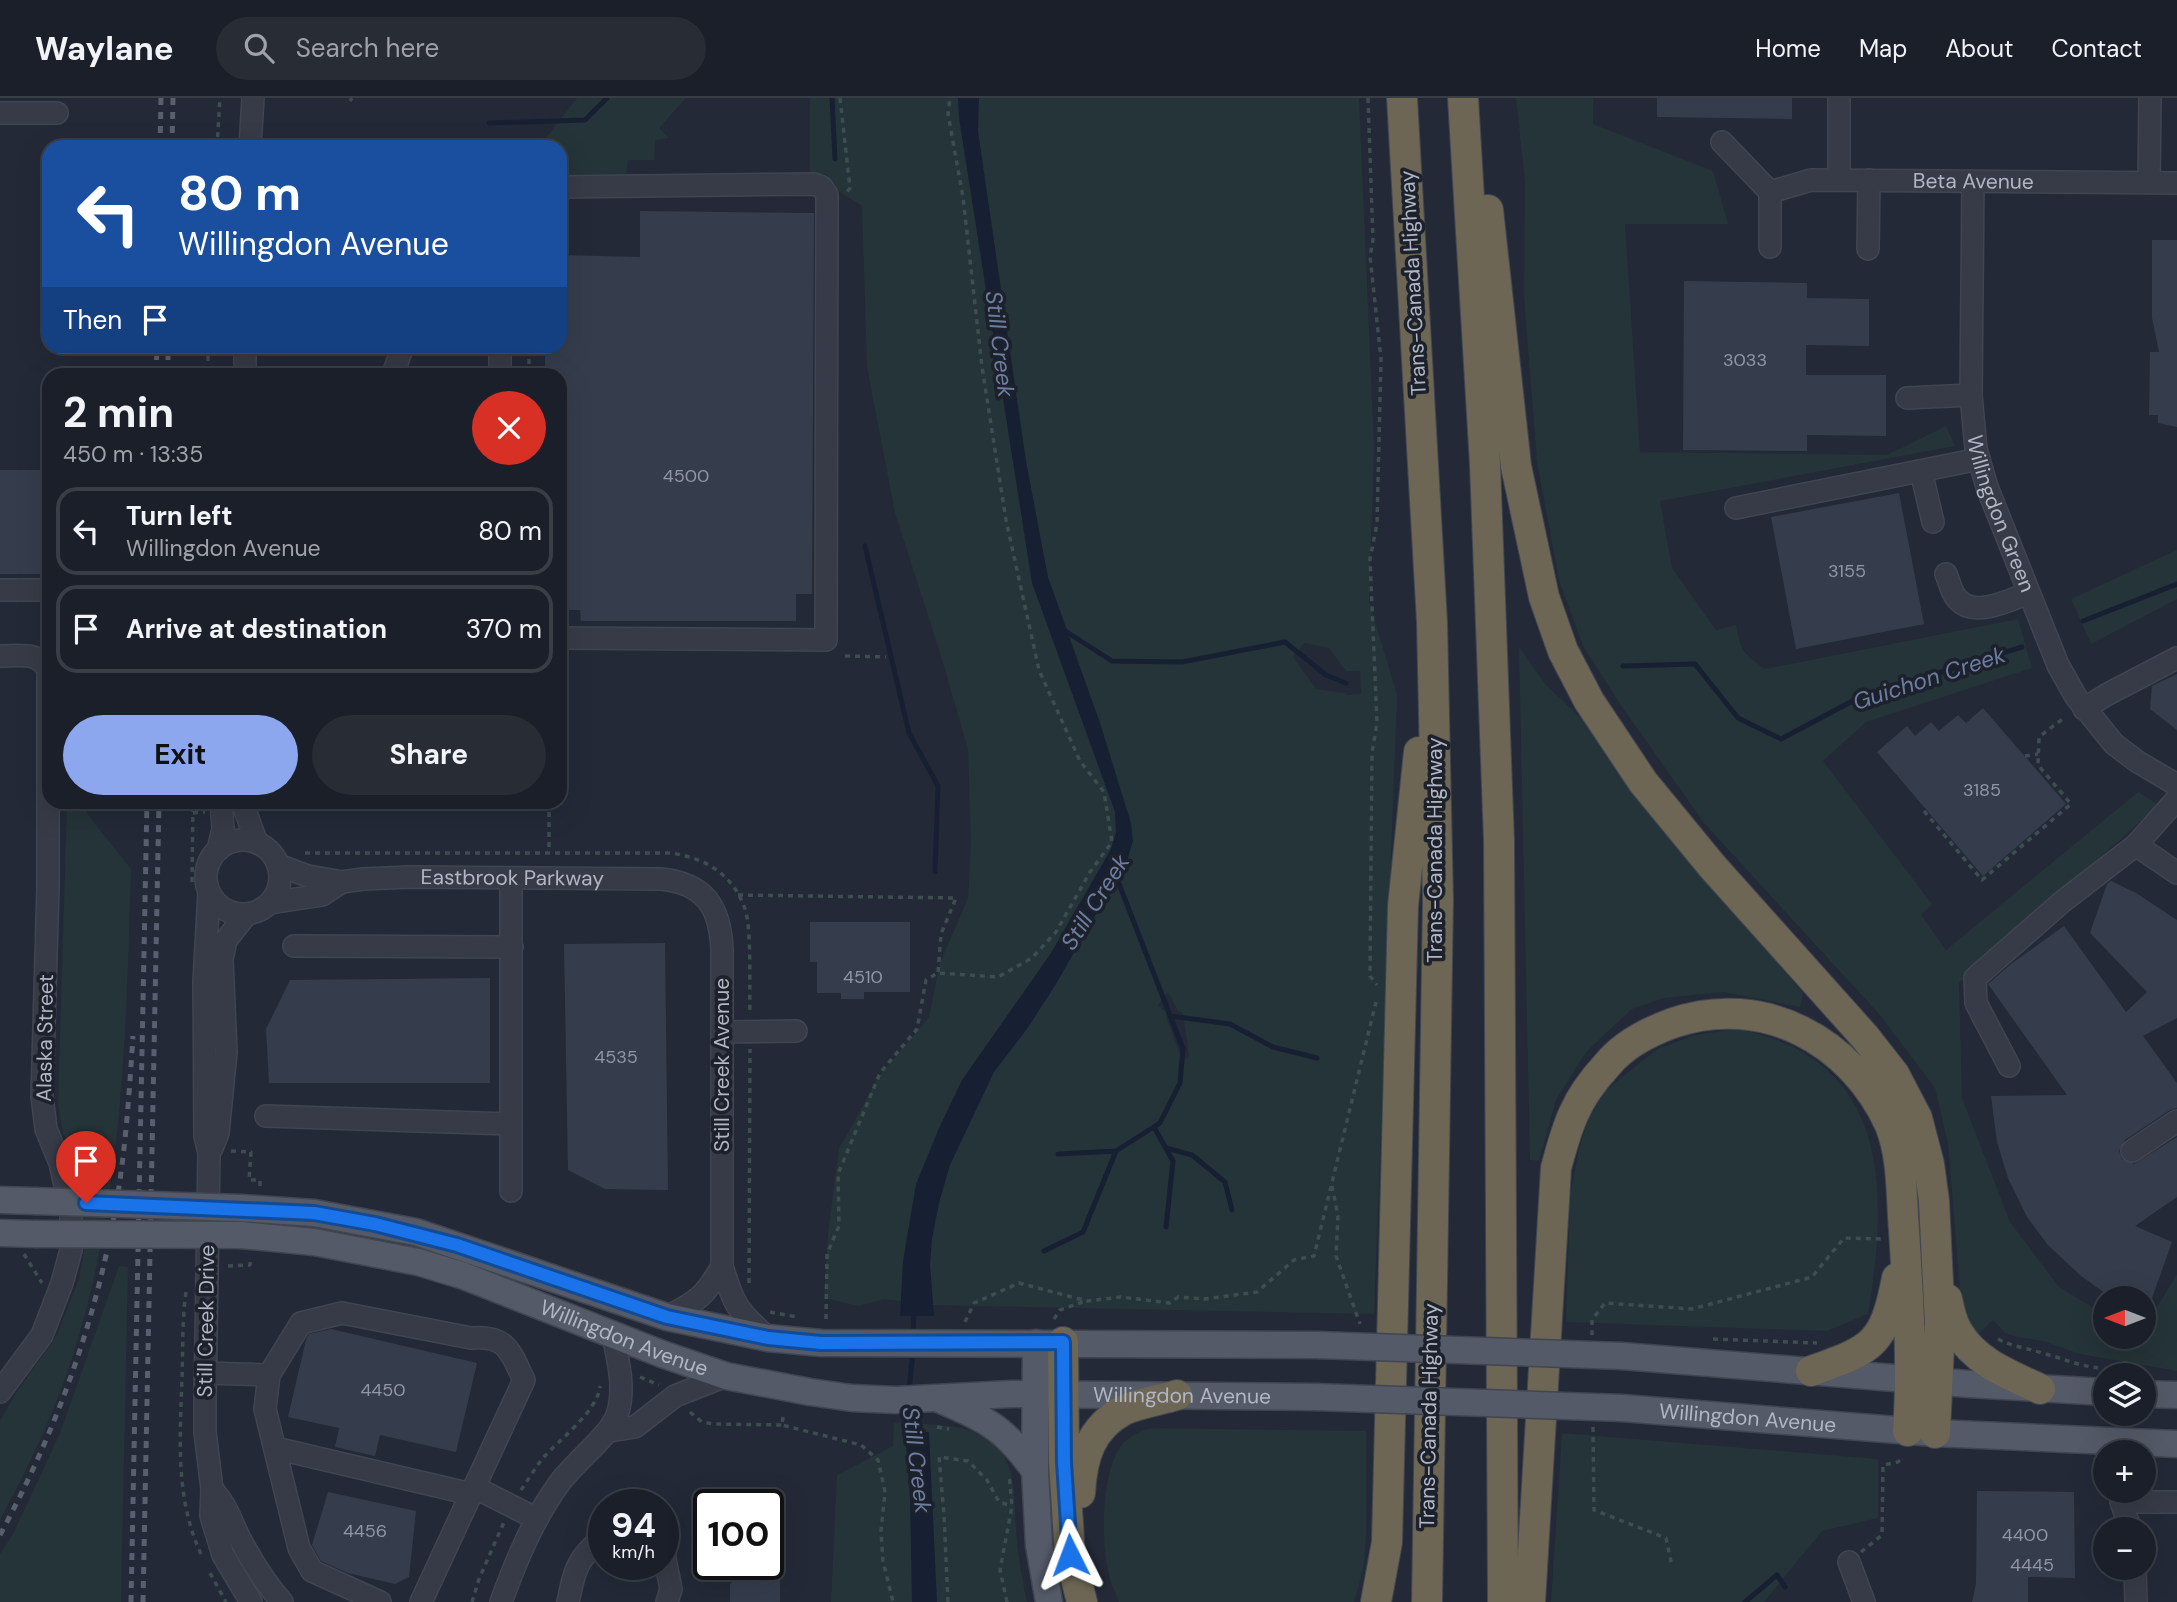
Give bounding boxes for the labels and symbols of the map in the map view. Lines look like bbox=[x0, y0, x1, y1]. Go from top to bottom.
street label: Beta Avenue bbox=[1913, 167, 2034, 196]
street label: Trans-Canada Highway bbox=[1393, 169, 1433, 396]
water label: Still Creek bbox=[979, 289, 1021, 399]
house number: 3033 bbox=[1723, 348, 1767, 372]
street label: Willingdon Green bbox=[1961, 434, 2042, 596]
house number: 4500 bbox=[663, 464, 709, 488]
house number: 3155 bbox=[1828, 559, 1866, 583]
water label: Guichon Creek bbox=[1849, 639, 2009, 717]
street label: Trans-Canada Highway bbox=[1421, 737, 1449, 963]
house number: 3185 bbox=[1963, 778, 2001, 802]
water label: Still Creek bbox=[1054, 848, 1136, 955]
street label: Eastbrook Parkway bbox=[421, 863, 604, 893]
house number: 4510 bbox=[843, 965, 883, 989]
street label: Alaska Street bbox=[30, 974, 60, 1102]
street label: Still Creek Avenue bbox=[708, 978, 736, 1152]
house number: 4535 bbox=[594, 1045, 638, 1069]
pin bbox=[56, 1131, 116, 1203]
street label: Still Creek Drive bbox=[191, 1244, 221, 1398]
north arrow bbox=[2093, 1286, 2156, 1349]
street label: Willingdon Avenue bbox=[536, 1293, 712, 1383]
street label: Trans-Canada Highway bbox=[1413, 1303, 1445, 1529]
house number: 4450 bbox=[360, 1378, 406, 1402]
street label: Willingdon Avenue bbox=[1093, 1381, 1271, 1411]
street label: Willingdon Avenue bbox=[1658, 1397, 1837, 1439]
water label: Still Creek bbox=[896, 1405, 938, 1515]
speed limit sign: 100 bbox=[693, 1489, 784, 1580]
position arrow bbox=[1033, 1518, 1107, 1592]
house number: 4456 bbox=[343, 1519, 387, 1543]
house number: 4400 bbox=[2002, 1523, 2048, 1547]
house number: 4445 bbox=[2010, 1553, 2054, 1577]

